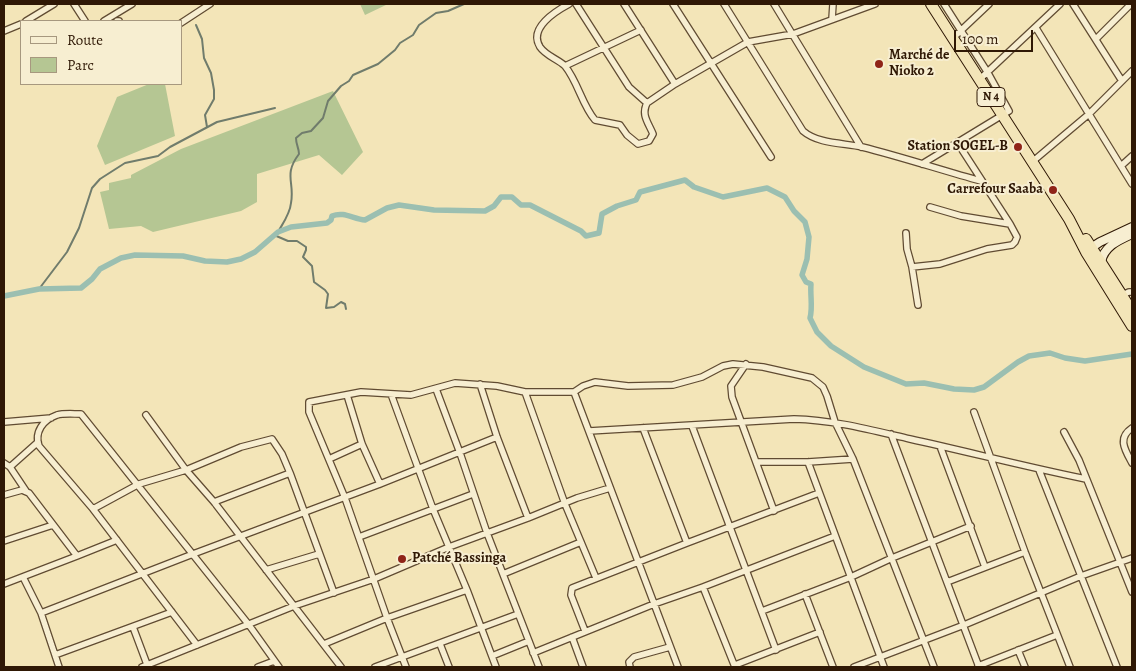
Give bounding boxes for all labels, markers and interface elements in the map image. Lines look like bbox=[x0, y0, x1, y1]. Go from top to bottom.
legend bbox=[20, 20, 182, 85]
scale bar bbox=[956, 20, 1035, 52]
text: 100 m bbox=[962, 29, 999, 49]
text: Route bbox=[67, 30, 103, 50]
place label: Marché de Nioko 2 bbox=[889, 48, 949, 80]
text: Parc bbox=[67, 55, 94, 75]
marker: Marché de Nioko 2 bbox=[873, 58, 885, 70]
road number: N 4 bbox=[977, 88, 1005, 106]
place label: Station SOGEL-B bbox=[908, 139, 1008, 155]
marker: Station SOGEL-B bbox=[1012, 141, 1024, 153]
place label: Carrefour Saaba bbox=[947, 182, 1043, 198]
marker: Carrefour Saaba bbox=[1047, 184, 1059, 196]
place label: Patché Bassinga bbox=[412, 551, 506, 567]
marker: Patché Bassinga bbox=[396, 553, 408, 565]

